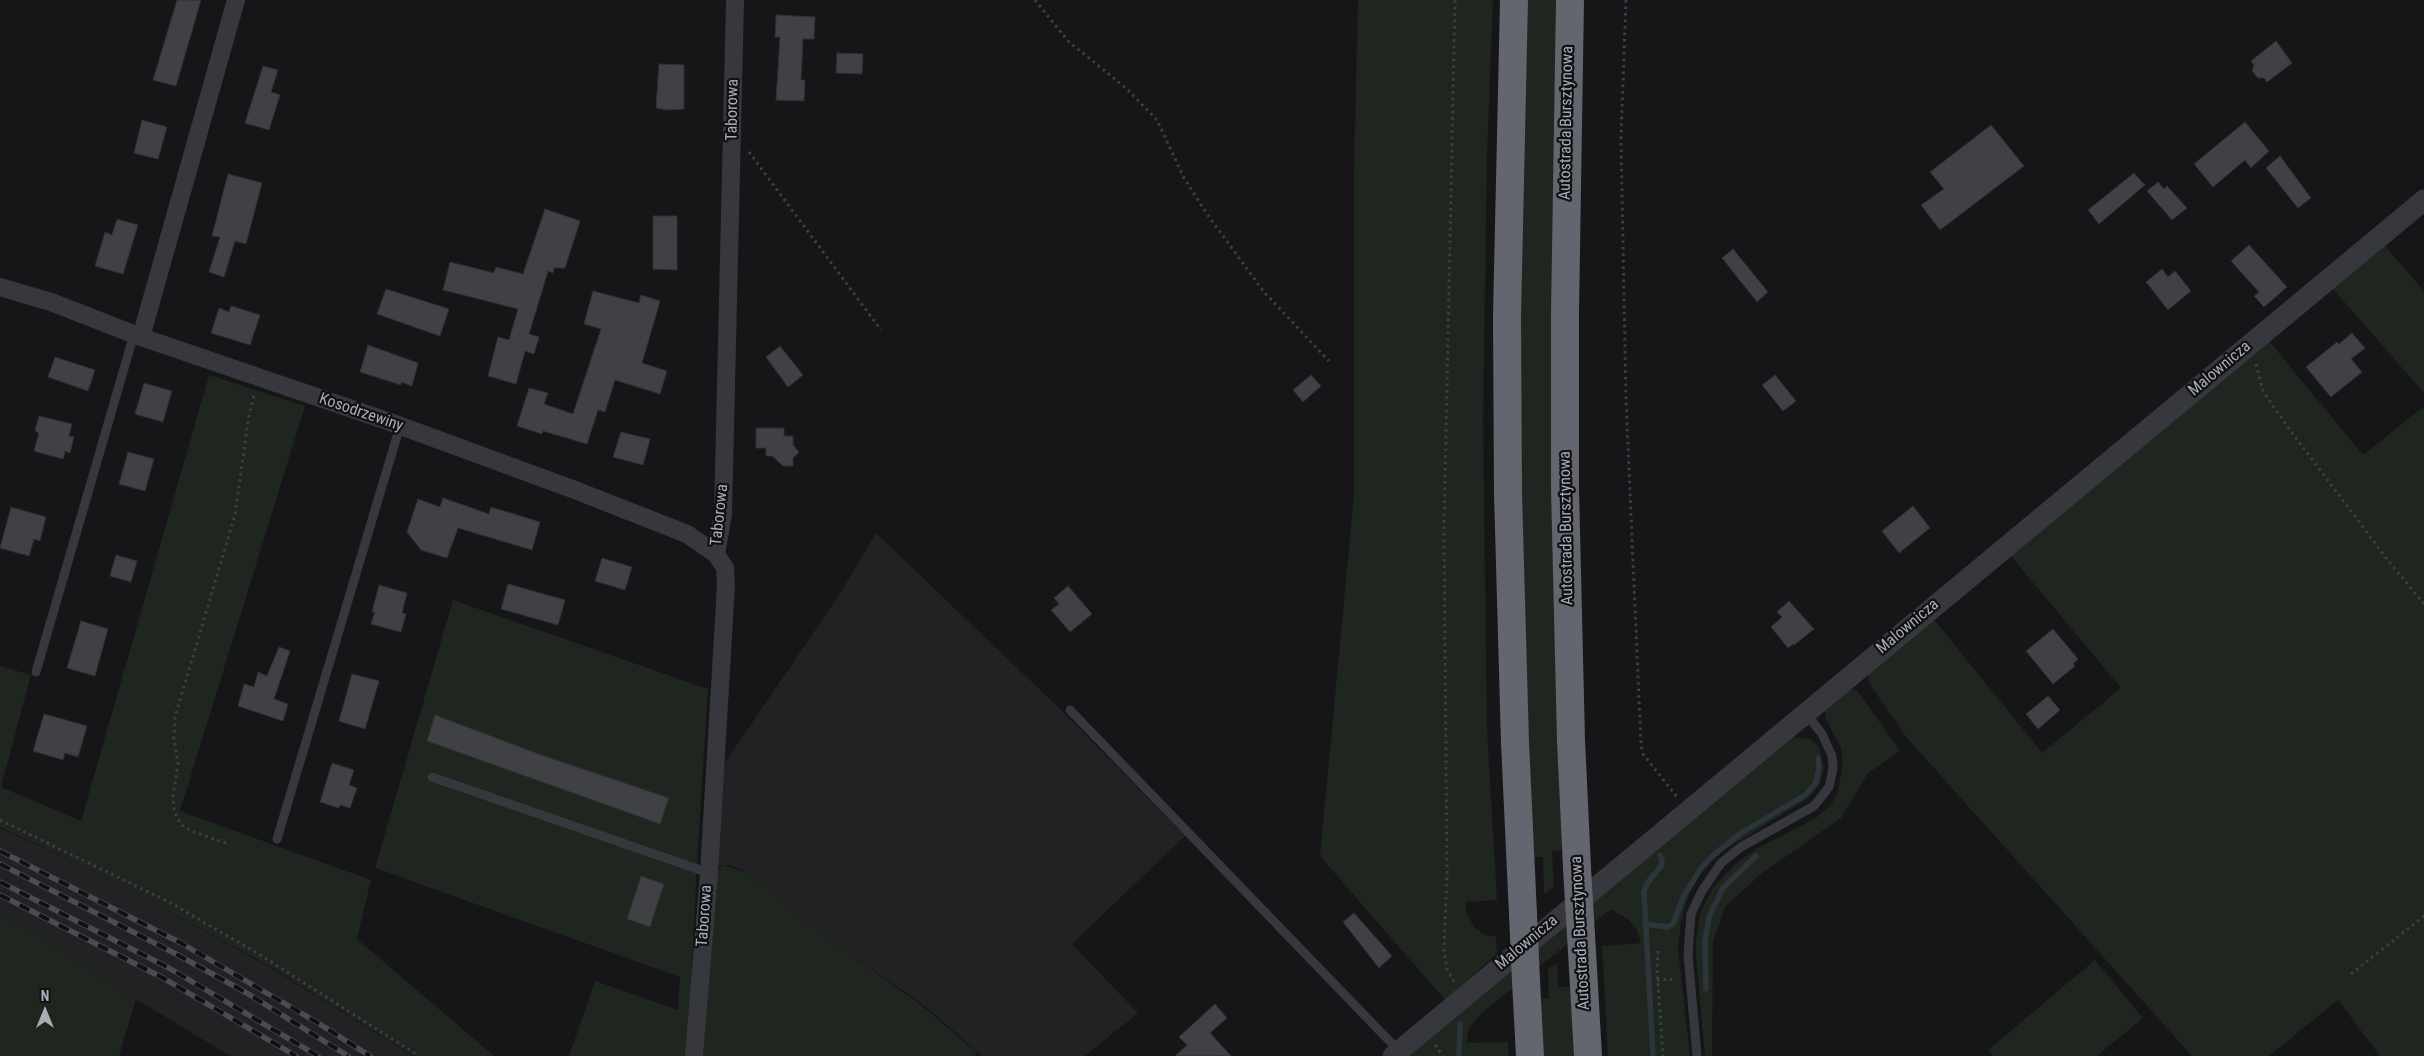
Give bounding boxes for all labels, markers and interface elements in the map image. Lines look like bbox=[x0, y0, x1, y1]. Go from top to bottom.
street label: Autostrada Bursztynowa bbox=[1556, 46, 1578, 200]
street label: Taborowa bbox=[723, 79, 743, 141]
street label: Malownicza bbox=[2185, 337, 2255, 401]
street label: Kosodrzewiny bbox=[316, 390, 406, 436]
street label: Autostrada Bursztynowa bbox=[1556, 451, 1578, 605]
street label: Taborowa bbox=[707, 483, 733, 547]
street label: Malownicza bbox=[1873, 595, 1943, 659]
street label: Autostrada Bursztynowa bbox=[1567, 856, 1595, 1010]
street label: Taborowa bbox=[693, 884, 717, 948]
street label: Malownicza bbox=[1492, 911, 1562, 975]
north arrow bbox=[20, 986, 70, 1036]
text: N bbox=[41, 988, 49, 1004]

